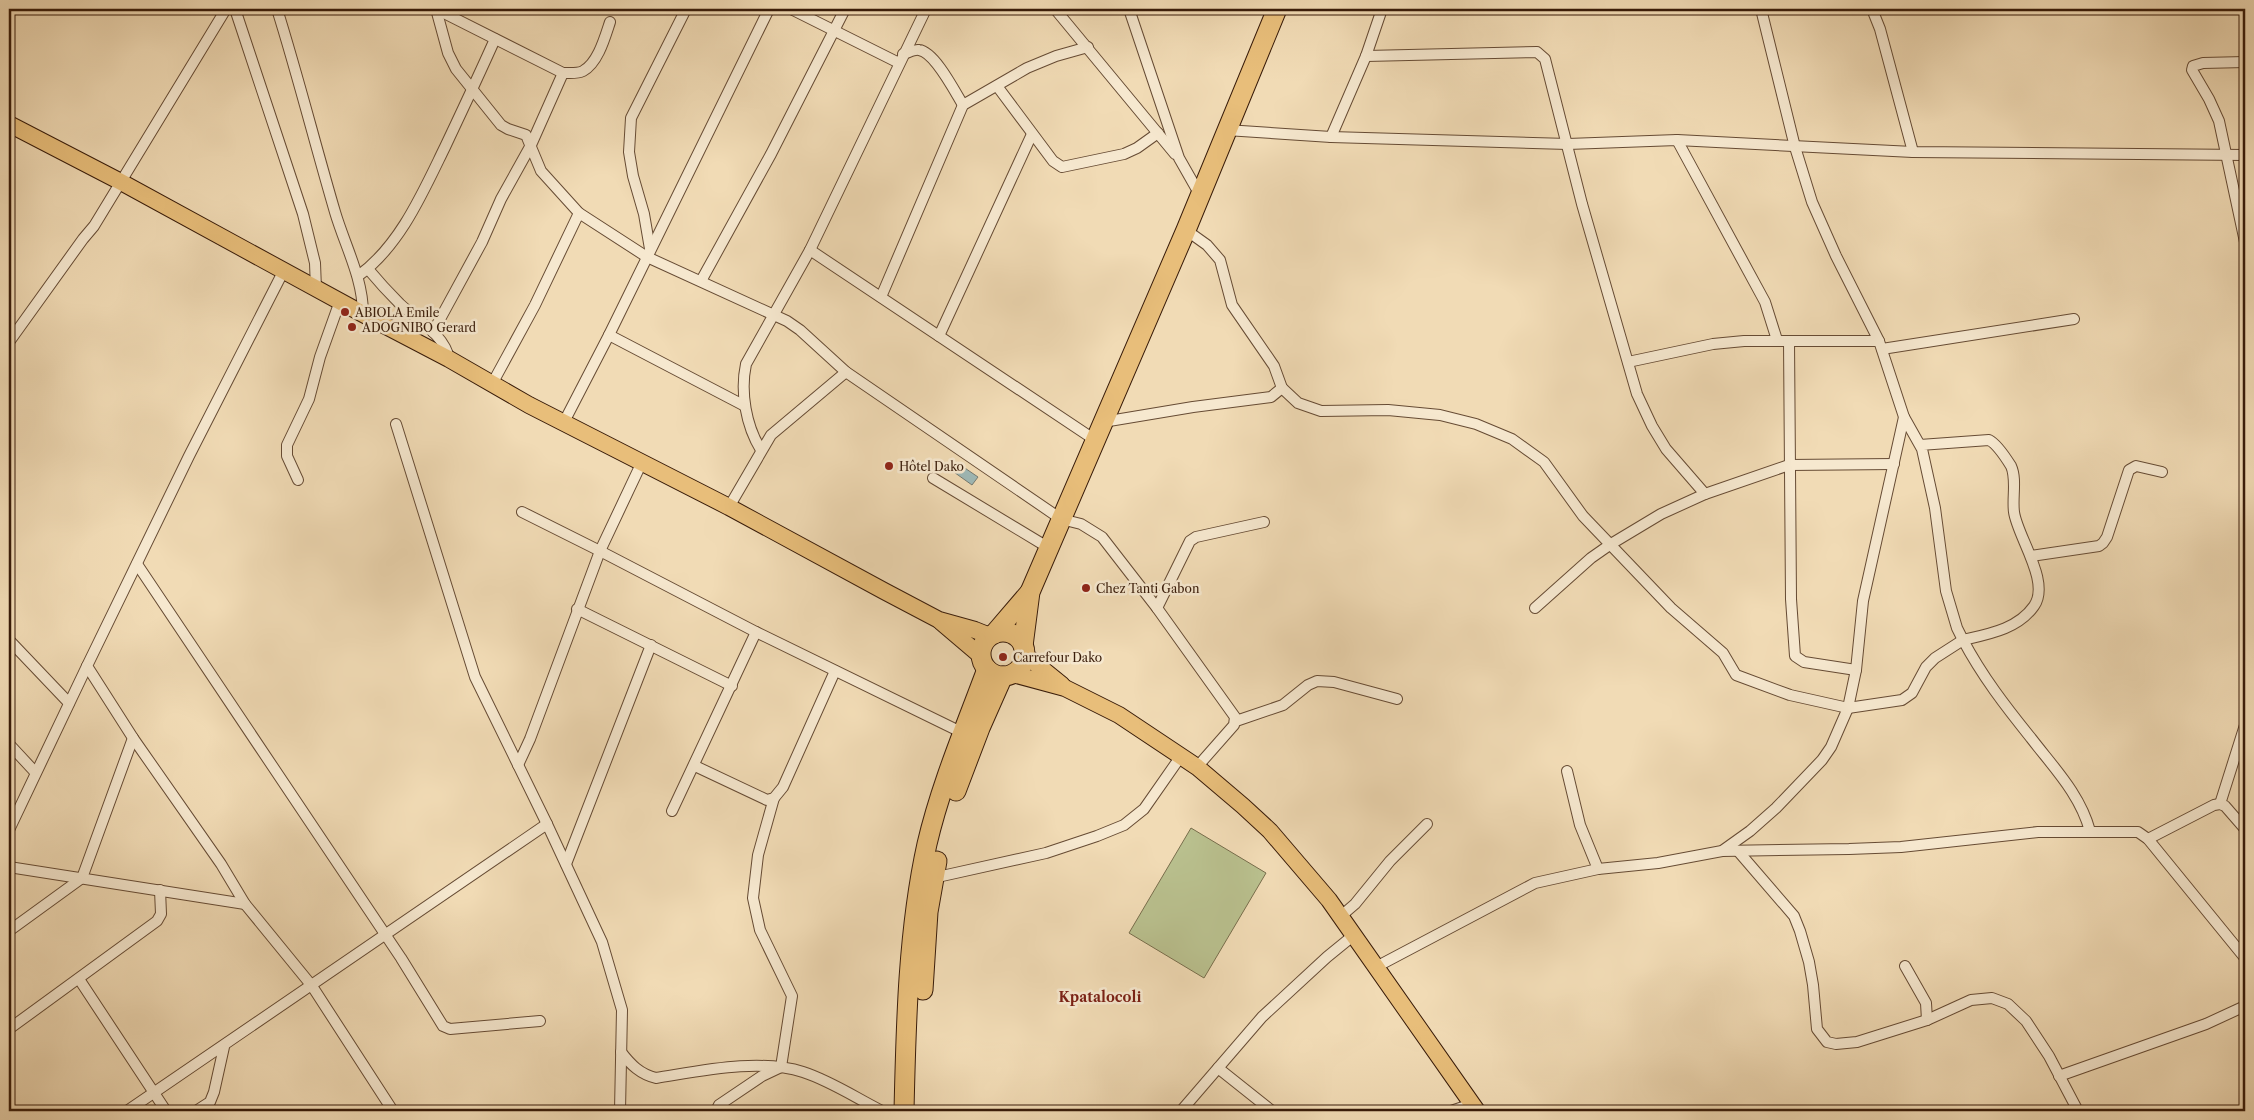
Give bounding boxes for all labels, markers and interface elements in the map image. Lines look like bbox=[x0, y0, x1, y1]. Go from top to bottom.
place label: ABIOLA Emile bbox=[354, 305, 440, 320]
marker: ABIOLA Emile bbox=[339, 306, 351, 318]
place label: ADOGNIBO Gerard bbox=[361, 320, 477, 335]
marker: ADOGNIBO Gerard bbox=[346, 321, 358, 333]
place label: Hôtel Dako bbox=[899, 459, 964, 474]
marker: Hôtel Dako bbox=[883, 460, 895, 472]
place label: Chez Tanti Gabon bbox=[1096, 581, 1200, 596]
marker: Chez Tanti Gabon bbox=[1080, 582, 1092, 594]
place label: Carrefour Dako bbox=[1013, 650, 1102, 665]
marker: Carrefour Dako bbox=[997, 651, 1009, 663]
district label: Kpatalocoli bbox=[1059, 988, 1141, 1006]

